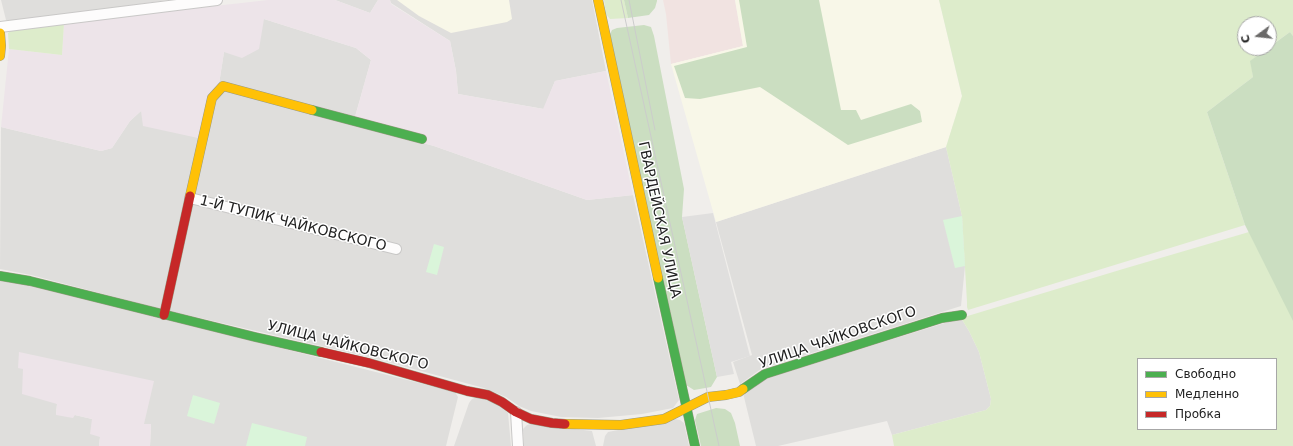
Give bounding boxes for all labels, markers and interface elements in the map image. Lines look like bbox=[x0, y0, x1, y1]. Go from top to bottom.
north arrow bbox=[1237, 16, 1277, 56]
text: С bbox=[1239, 33, 1253, 45]
street label: ГВАРДЕЙСКАЯ УЛИЦА bbox=[634, 140, 684, 300]
street label: 1-Й ТУПИК ЧАЙКОВСКОГО bbox=[198, 193, 388, 255]
street label: УЛИЦА ЧАЙКОВСКОГО bbox=[757, 303, 919, 373]
street label: УЛИЦА ЧАЙКОВСКОГО bbox=[266, 318, 430, 374]
legend bbox=[1137, 358, 1277, 430]
text: Свободно bbox=[1175, 367, 1236, 381]
text: Медленно bbox=[1175, 387, 1239, 401]
text: Пробка bbox=[1175, 407, 1221, 421]

